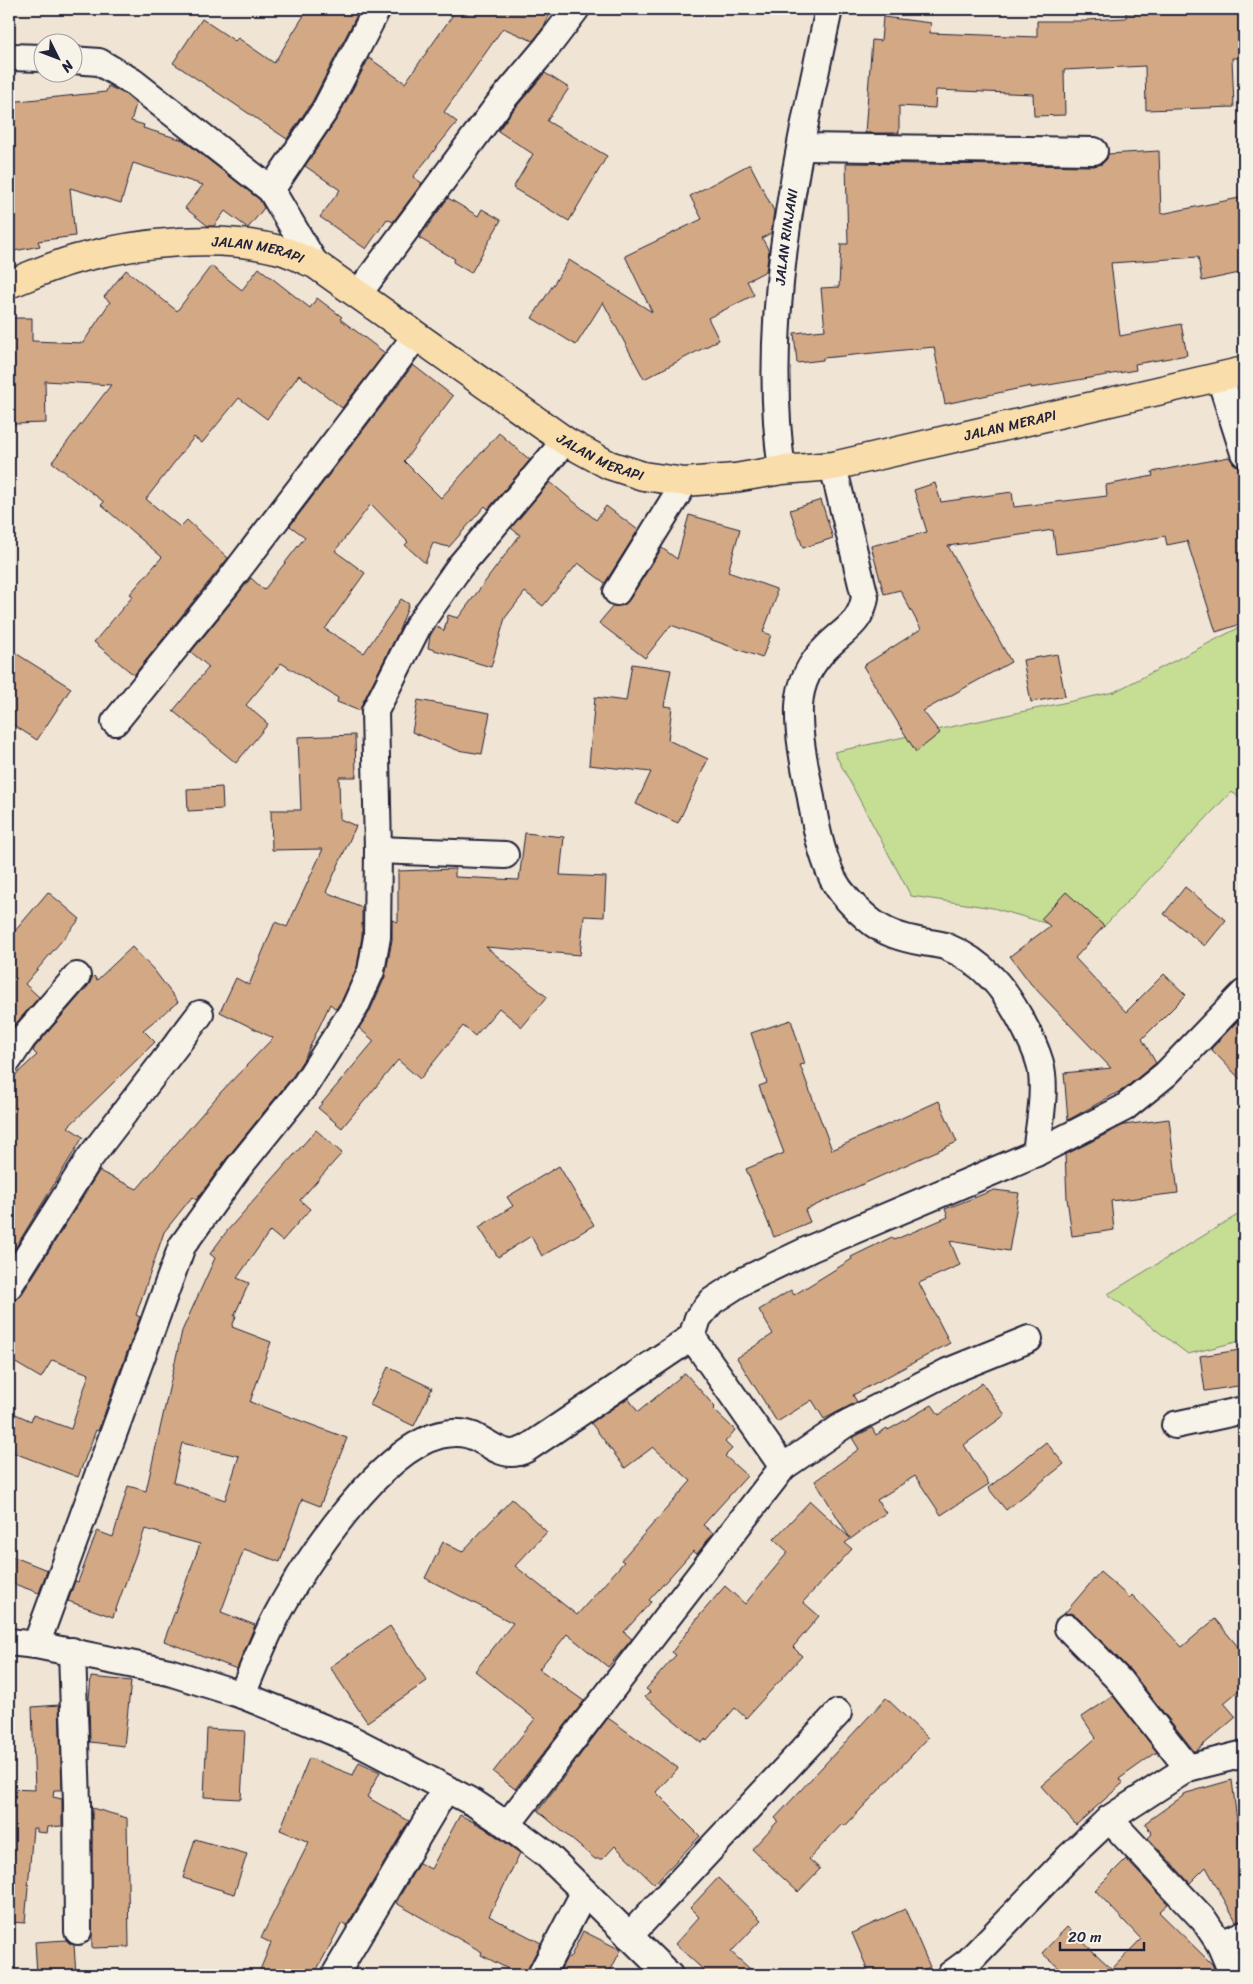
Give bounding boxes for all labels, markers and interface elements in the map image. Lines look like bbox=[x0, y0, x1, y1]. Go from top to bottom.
north arrow bbox=[32, 32, 82, 82]
text: N bbox=[55, 54, 80, 79]
street label: JALAN RINJANI bbox=[768, 186, 806, 287]
street label: JALAN MERAPI bbox=[211, 229, 309, 271]
street label: JALAN MERAPI bbox=[961, 403, 1060, 449]
street label: JALAN MERAPI bbox=[550, 426, 648, 489]
scale bar bbox=[1060, 1919, 1144, 1951]
text: 20 m bbox=[1068, 1924, 1102, 1950]

